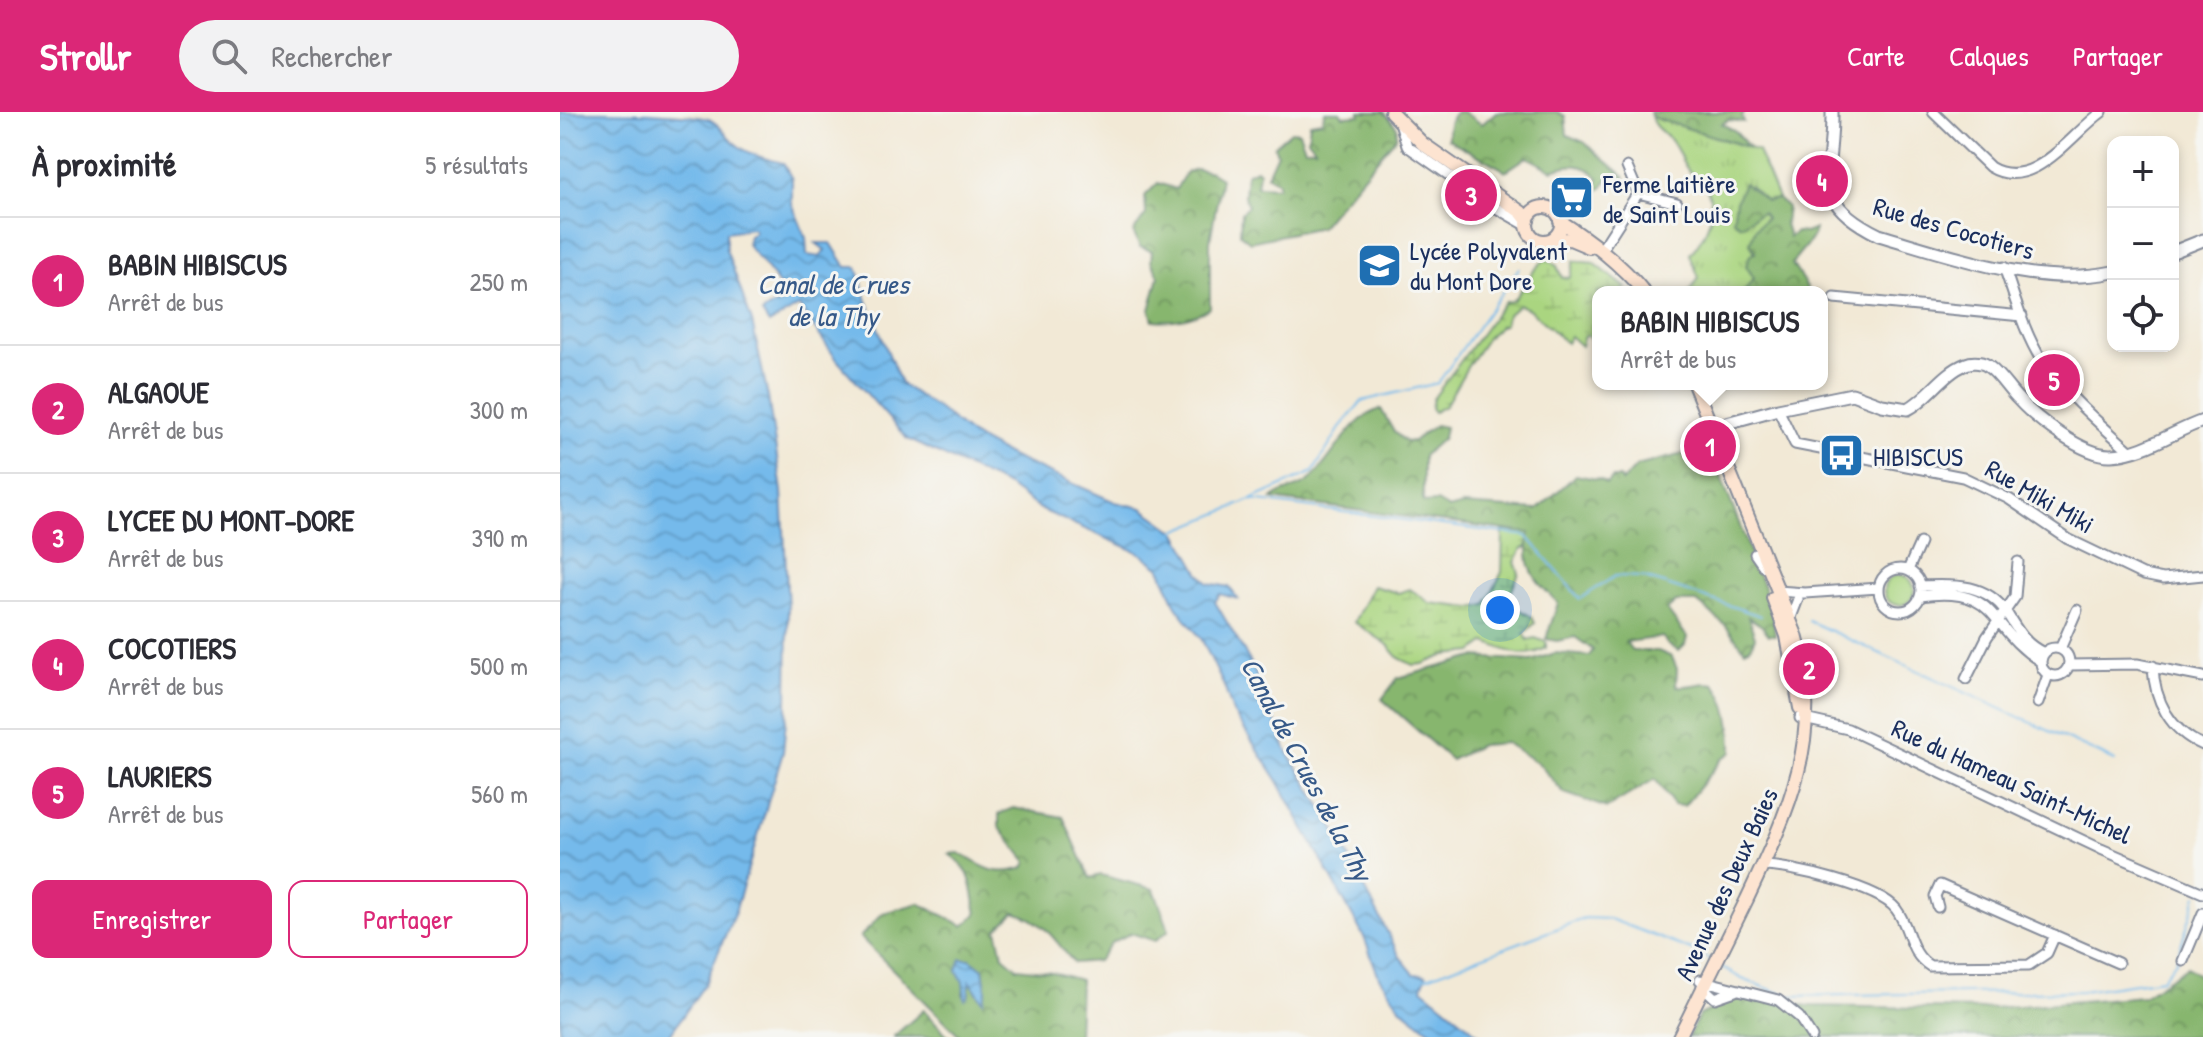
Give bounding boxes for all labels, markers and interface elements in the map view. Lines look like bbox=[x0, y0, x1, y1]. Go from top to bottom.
search box bbox=[179, 20, 739, 92]
text: Strollr bbox=[40, 30, 131, 82]
icon: search bbox=[207, 34, 251, 78]
text: Rechercher bbox=[271, 36, 393, 76]
text: Carte bbox=[1847, 37, 1905, 75]
text: Calques bbox=[1949, 37, 2029, 75]
text: Partager bbox=[2073, 37, 2163, 75]
map controls bbox=[2107, 136, 2179, 352]
button: + bbox=[2107, 136, 2179, 208]
text: À proximité bbox=[32, 141, 177, 187]
text: 5 résultats bbox=[425, 147, 528, 182]
pin: 4 bbox=[1796, 151, 1848, 211]
pin: 3 bbox=[1445, 165, 1497, 225]
place label: Ferme laitière de Saint Louis bbox=[1602, 166, 1736, 231]
supermarket icon: Ferme laitière de Saint Louis bbox=[1548, 174, 1596, 222]
street label: Rue des Cocotiers bbox=[1870, 188, 2038, 268]
button: − bbox=[2107, 208, 2179, 280]
place label: Lycée Polyvalent du Mont Dore bbox=[1410, 233, 1568, 298]
school or university icon: Lycée Polyvalent du Mont Dore bbox=[1355, 241, 1403, 289]
text: BABIN HIBISCUS bbox=[108, 244, 287, 284]
text: 1 bbox=[53, 264, 63, 299]
text: 250 m bbox=[470, 264, 528, 299]
water label: Canal de Crues de la Thy bbox=[757, 265, 911, 335]
button: locate bbox=[2107, 280, 2179, 352]
text: Arrêt de bus bbox=[108, 284, 224, 319]
popup bbox=[1592, 286, 1828, 390]
text: BABIN HIBISCUS bbox=[1621, 301, 1799, 341]
text: Arrêt de bus bbox=[1621, 341, 1736, 376]
pin: 5 bbox=[2028, 350, 2080, 410]
text: ALGAOUE bbox=[108, 372, 209, 412]
text: 2 bbox=[52, 392, 64, 427]
text: 300 m bbox=[469, 392, 528, 427]
text: Arrêt de bus bbox=[108, 412, 224, 447]
pin: 1 bbox=[1684, 416, 1736, 476]
bus stop icon: HIBISCUS bbox=[1818, 432, 1866, 480]
place label: HIBISCUS bbox=[1873, 439, 1963, 474]
street label: Rue Miki Miki bbox=[1979, 451, 2101, 541]
text: LYCEE DU MONT-DORE bbox=[108, 500, 354, 540]
text: 3 bbox=[52, 520, 64, 555]
text: 390 m bbox=[472, 520, 528, 555]
text: Arrêt de bus bbox=[108, 540, 224, 575]
your location bbox=[1480, 590, 1520, 630]
text: COCOTIERS bbox=[108, 628, 236, 668]
pin: 2 bbox=[1783, 639, 1835, 699]
text: 4 bbox=[53, 648, 63, 683]
text: 500 m bbox=[470, 648, 528, 683]
water label: Canal de Crues de la Thy bbox=[1232, 651, 1383, 890]
text: Arrêt de bus bbox=[108, 668, 224, 703]
street label: Rue du Hameau Saint-Michel bbox=[1886, 710, 2138, 852]
text: LAURIERS bbox=[108, 756, 212, 796]
text: 5 bbox=[53, 776, 64, 811]
text: 560 m bbox=[471, 776, 528, 811]
street label: Avenue des Deux Baies bbox=[1666, 782, 1786, 986]
text: Arrêt de bus bbox=[108, 796, 224, 831]
button: Enregistrer bbox=[32, 880, 272, 958]
button: Partager bbox=[288, 880, 528, 958]

